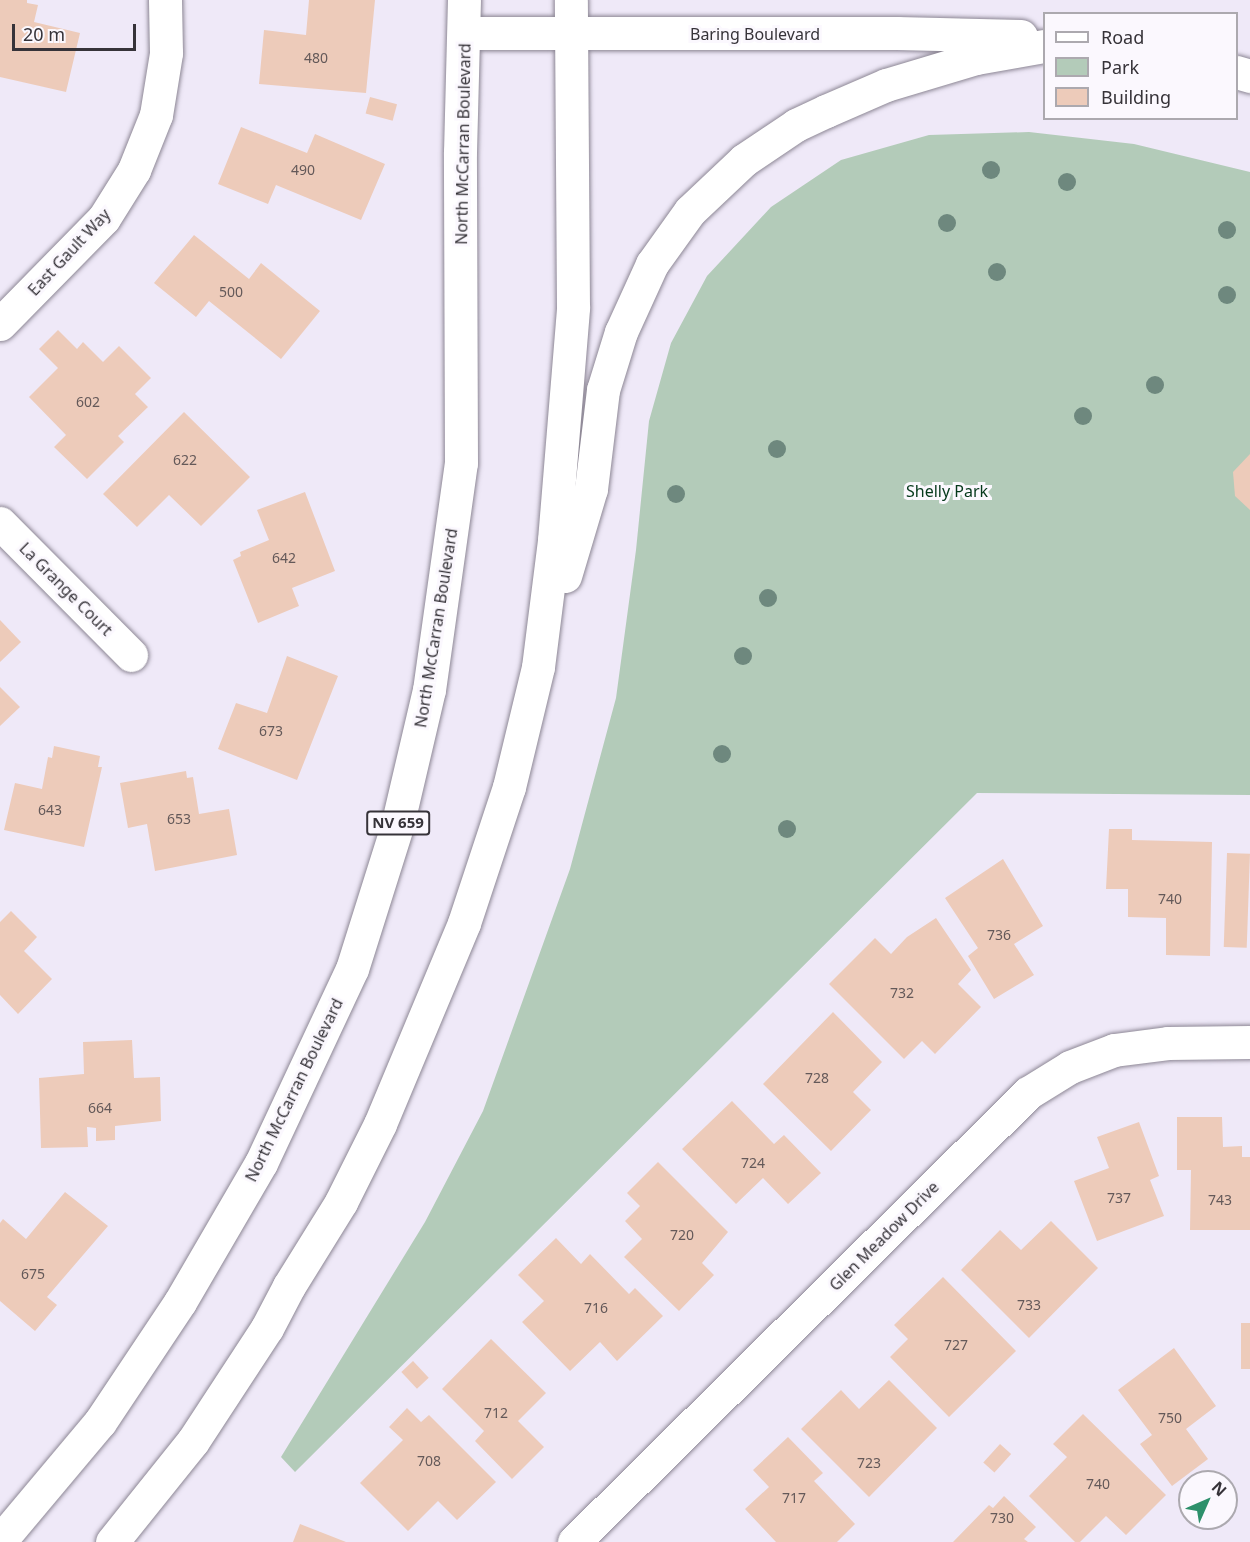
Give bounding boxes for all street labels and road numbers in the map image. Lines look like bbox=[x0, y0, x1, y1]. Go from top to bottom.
street label: Baring Boulevard bbox=[690, 24, 820, 44]
street label: North McCarran Boulevard bbox=[452, 43, 474, 245]
street label: East Gault Way bbox=[24, 205, 114, 299]
street label: North McCarran Boulevard bbox=[411, 527, 461, 729]
street label: La Grange Court bbox=[16, 539, 116, 639]
road number: NV 659 bbox=[365, 811, 431, 835]
street label: North McCarran Boulevard bbox=[241, 995, 347, 1185]
street label: Glen Meadow Drive bbox=[825, 1177, 943, 1295]

